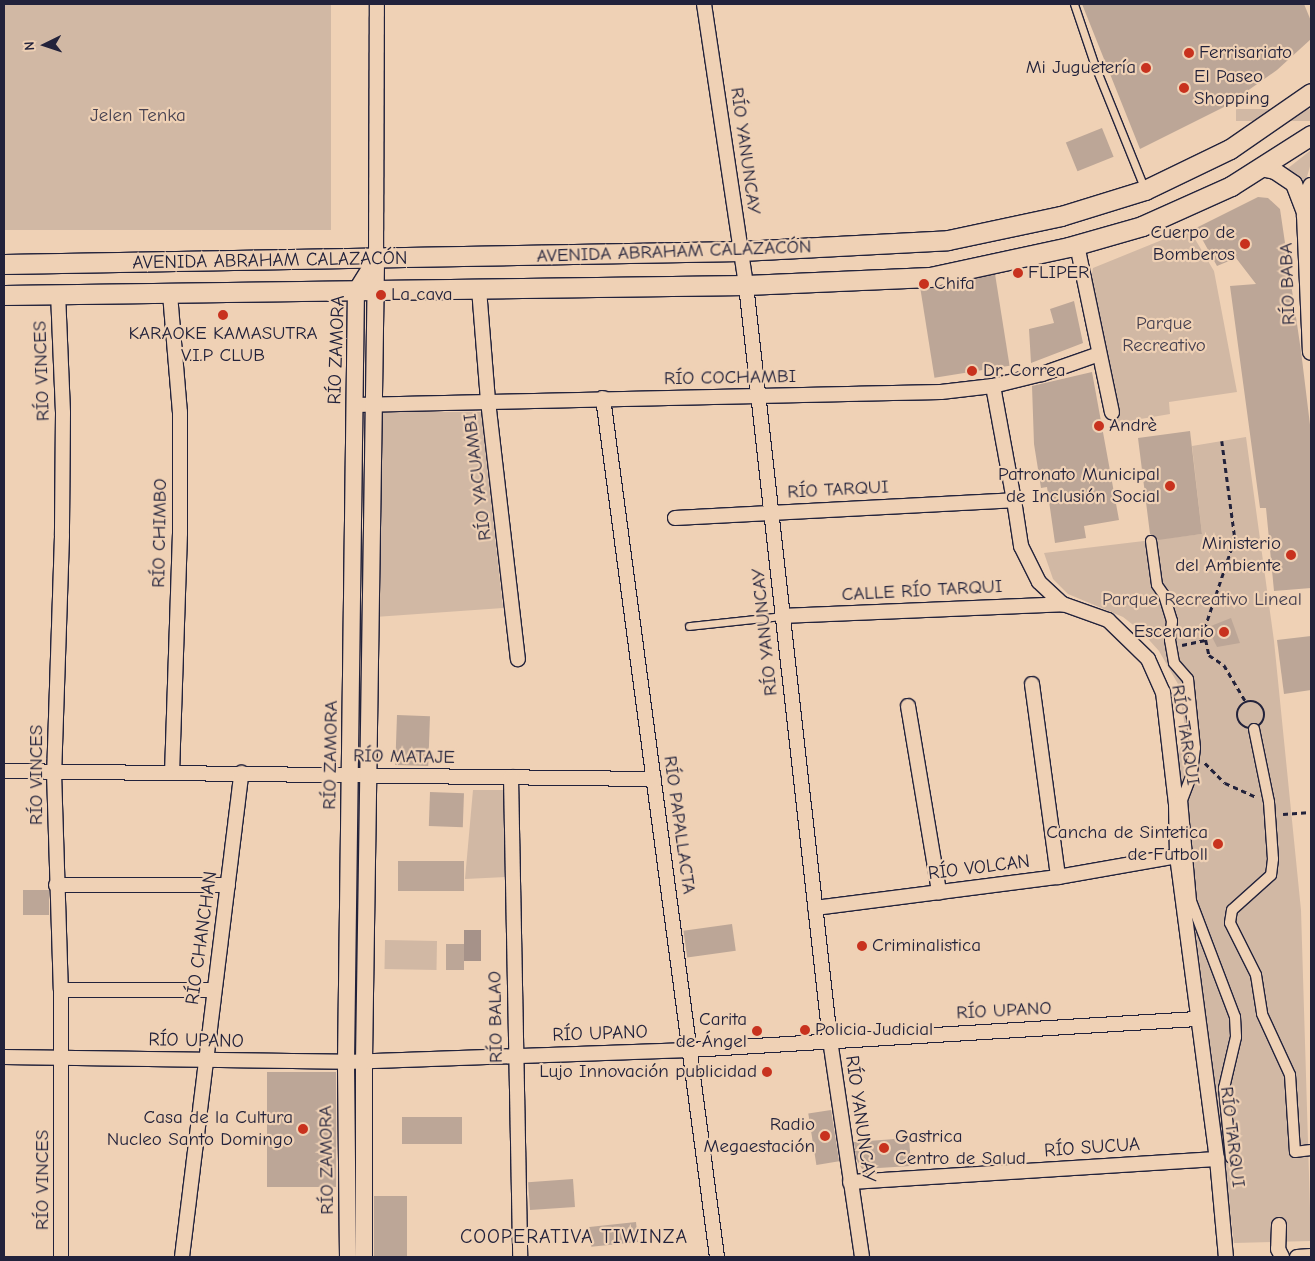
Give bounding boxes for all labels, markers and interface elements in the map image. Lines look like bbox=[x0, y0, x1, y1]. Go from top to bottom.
north arrow bbox=[20, 20, 70, 70]
text: N bbox=[21, 41, 38, 51]
place label: Ferrisariato bbox=[1199, 42, 1292, 64]
marker: Ferrisariato bbox=[1183, 47, 1195, 59]
place label: Mi Juguetería bbox=[1026, 57, 1136, 79]
marker: Mi Juguetería bbox=[1140, 62, 1152, 74]
place label: El Paseo Shopping bbox=[1194, 66, 1270, 110]
marker: El Paseo Shopping bbox=[1178, 82, 1190, 94]
street label: RÍO YANUNCAY bbox=[725, 86, 765, 216]
park label: Jelen Tenka bbox=[90, 105, 186, 127]
place label: Cuerpo de Bomberos bbox=[1150, 222, 1235, 266]
street label: AVENIDA ABRAHAM CALAZACÓN bbox=[536, 236, 812, 268]
marker: Cuerpo de Bomberos bbox=[1239, 238, 1251, 250]
street label: RÍO BABA bbox=[1275, 242, 1301, 326]
street label: AVENIDA ABRAHAM CALAZACÓN bbox=[132, 247, 408, 275]
place label: FLIPER bbox=[1028, 262, 1089, 284]
marker: FLIPER bbox=[1012, 267, 1024, 279]
place label: Chifa bbox=[934, 273, 975, 295]
marker: Chifa bbox=[918, 278, 930, 290]
place label: La cava bbox=[391, 284, 453, 306]
marker: La cava bbox=[375, 289, 387, 301]
street label: RÍO ZAMORA bbox=[324, 295, 350, 405]
marker: KARAOKE KAMASUTRA V.I.P CLUB bbox=[217, 309, 229, 321]
park label: Parque Recreativo bbox=[1122, 313, 1206, 357]
street label: RÍO VINCES bbox=[29, 320, 55, 422]
place label: KARAOKE KAMASUTRA V.I.P CLUB bbox=[128, 323, 318, 367]
place label: Dr. Correa bbox=[983, 360, 1066, 382]
marker: Dr. Correa bbox=[965, 364, 979, 378]
street label: RÍO COCHAMBI bbox=[664, 365, 796, 391]
street label: RÍO YACUAMBI bbox=[459, 412, 497, 542]
place label: Andrè bbox=[1109, 415, 1157, 437]
marker: Andrè bbox=[1093, 420, 1105, 432]
place label: Patronato Municipal de Inclusión Social bbox=[998, 464, 1160, 508]
street label: RÍO TARQUI bbox=[787, 476, 889, 504]
street label: RÍO CHIMBO bbox=[148, 478, 172, 588]
marker: Patronato Municipal de Inclusión Social bbox=[1164, 480, 1176, 492]
place label: Ministerio del Ambiente bbox=[1175, 533, 1281, 577]
marker: Ministerio del Ambiente bbox=[1285, 549, 1297, 561]
street label: RÍO YANUNCAY bbox=[747, 567, 783, 697]
street label: CALLE RÍO TARQUI bbox=[841, 575, 1003, 607]
park label: Parque Recreativo Lineal bbox=[1102, 589, 1302, 611]
place label: Escenario bbox=[1134, 621, 1214, 643]
marker: Escenario bbox=[1218, 626, 1230, 638]
street label: RÍO TARQUI bbox=[1166, 683, 1204, 787]
street label: RÍO ZAMORA bbox=[319, 700, 343, 810]
street label: RÍO VINCES bbox=[26, 725, 48, 825]
street label: RÍO MATAJE bbox=[353, 745, 455, 769]
street label: RÍO PAPALLACTA bbox=[658, 754, 700, 896]
place label: Cancha de Sintetica de Futboll bbox=[1046, 822, 1208, 866]
marker: Cancha de Sintetica de Futboll bbox=[1212, 838, 1224, 850]
street label: RÍO VOLCAN bbox=[927, 850, 1031, 886]
street label: RÍO CHANCHAN bbox=[181, 870, 223, 1006]
place label: Criminalistica bbox=[872, 935, 981, 957]
marker: Criminalistica bbox=[856, 940, 868, 952]
street label: RÍO BALAO bbox=[484, 971, 508, 1063]
street label: RÍO UPANO bbox=[956, 997, 1052, 1025]
place label: Carita de Ángel bbox=[676, 1009, 747, 1053]
place label: Policia Judicial bbox=[815, 1019, 933, 1041]
street label: RÍO UPANO bbox=[552, 1021, 648, 1047]
marker: Policia Judicial bbox=[799, 1024, 811, 1036]
marker: Carita de Ángel bbox=[751, 1025, 763, 1037]
street label: RÍO UPANO bbox=[148, 1029, 244, 1053]
street label: RÍO YANUNCAY bbox=[840, 1054, 880, 1184]
place label: Lujo Innovación publicidad bbox=[539, 1061, 757, 1083]
marker: Lujo Innovación publicidad bbox=[761, 1066, 773, 1078]
street label: RÍO TARQUI bbox=[1215, 1085, 1249, 1189]
street label: RÍO ZAMORA bbox=[315, 1105, 339, 1215]
place label: Casa de la Cultura Nucleo Santo Domingo bbox=[107, 1107, 293, 1151]
place label: Radio Megaestación bbox=[704, 1114, 815, 1158]
marker: Casa de la Cultura Nucleo Santo Domingo bbox=[297, 1123, 309, 1135]
place label: Gastrica Centro de Salud bbox=[895, 1126, 1026, 1170]
street label: RÍO VINCES bbox=[32, 1130, 54, 1230]
marker: Radio Megaestación bbox=[819, 1130, 831, 1142]
street label: RÍO SUCUA bbox=[1043, 1133, 1141, 1163]
marker: Gastrica Centro de Salud bbox=[877, 1141, 891, 1155]
district label: COOPERATIVA TIWINZA bbox=[458, 1224, 690, 1248]

